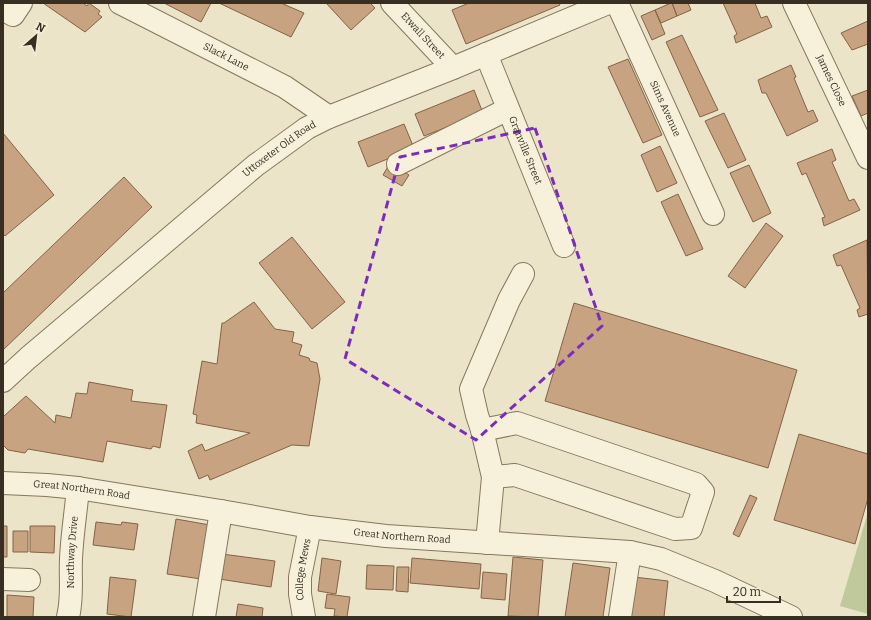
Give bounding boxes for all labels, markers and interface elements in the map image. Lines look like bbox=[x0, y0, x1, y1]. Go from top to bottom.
street label: Etwall Street bbox=[398, 10, 448, 62]
north arrow bbox=[16, 16, 56, 56]
text: N bbox=[34, 20, 48, 36]
street label: Slack Lane bbox=[201, 40, 251, 74]
street label: James Close bbox=[813, 52, 848, 108]
street label: Sims Avenue bbox=[647, 79, 683, 138]
street label: Granville Street bbox=[506, 114, 545, 187]
street label: Uttoxeter Old Road bbox=[240, 118, 318, 180]
street label: Great Northern Road bbox=[33, 478, 131, 502]
street label: Northway Drive bbox=[65, 515, 81, 589]
street label: Great Northern Road bbox=[353, 526, 451, 546]
street label: College Mews bbox=[294, 537, 314, 602]
scale bar bbox=[727, 578, 780, 604]
text: 20 m bbox=[733, 585, 762, 599]

